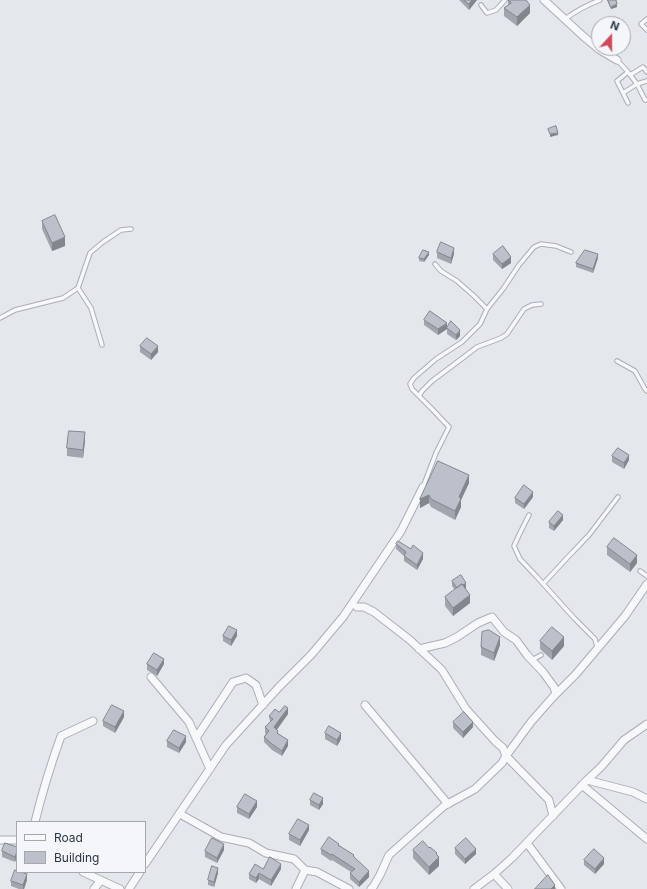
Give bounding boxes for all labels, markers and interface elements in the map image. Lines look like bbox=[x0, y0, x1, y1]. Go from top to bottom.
north arrow bbox=[591, 16, 631, 56]
text: N bbox=[609, 18, 621, 34]
legend bbox=[16, 821, 146, 873]
text: Road bbox=[54, 830, 83, 845]
text: Building bbox=[54, 850, 99, 865]

